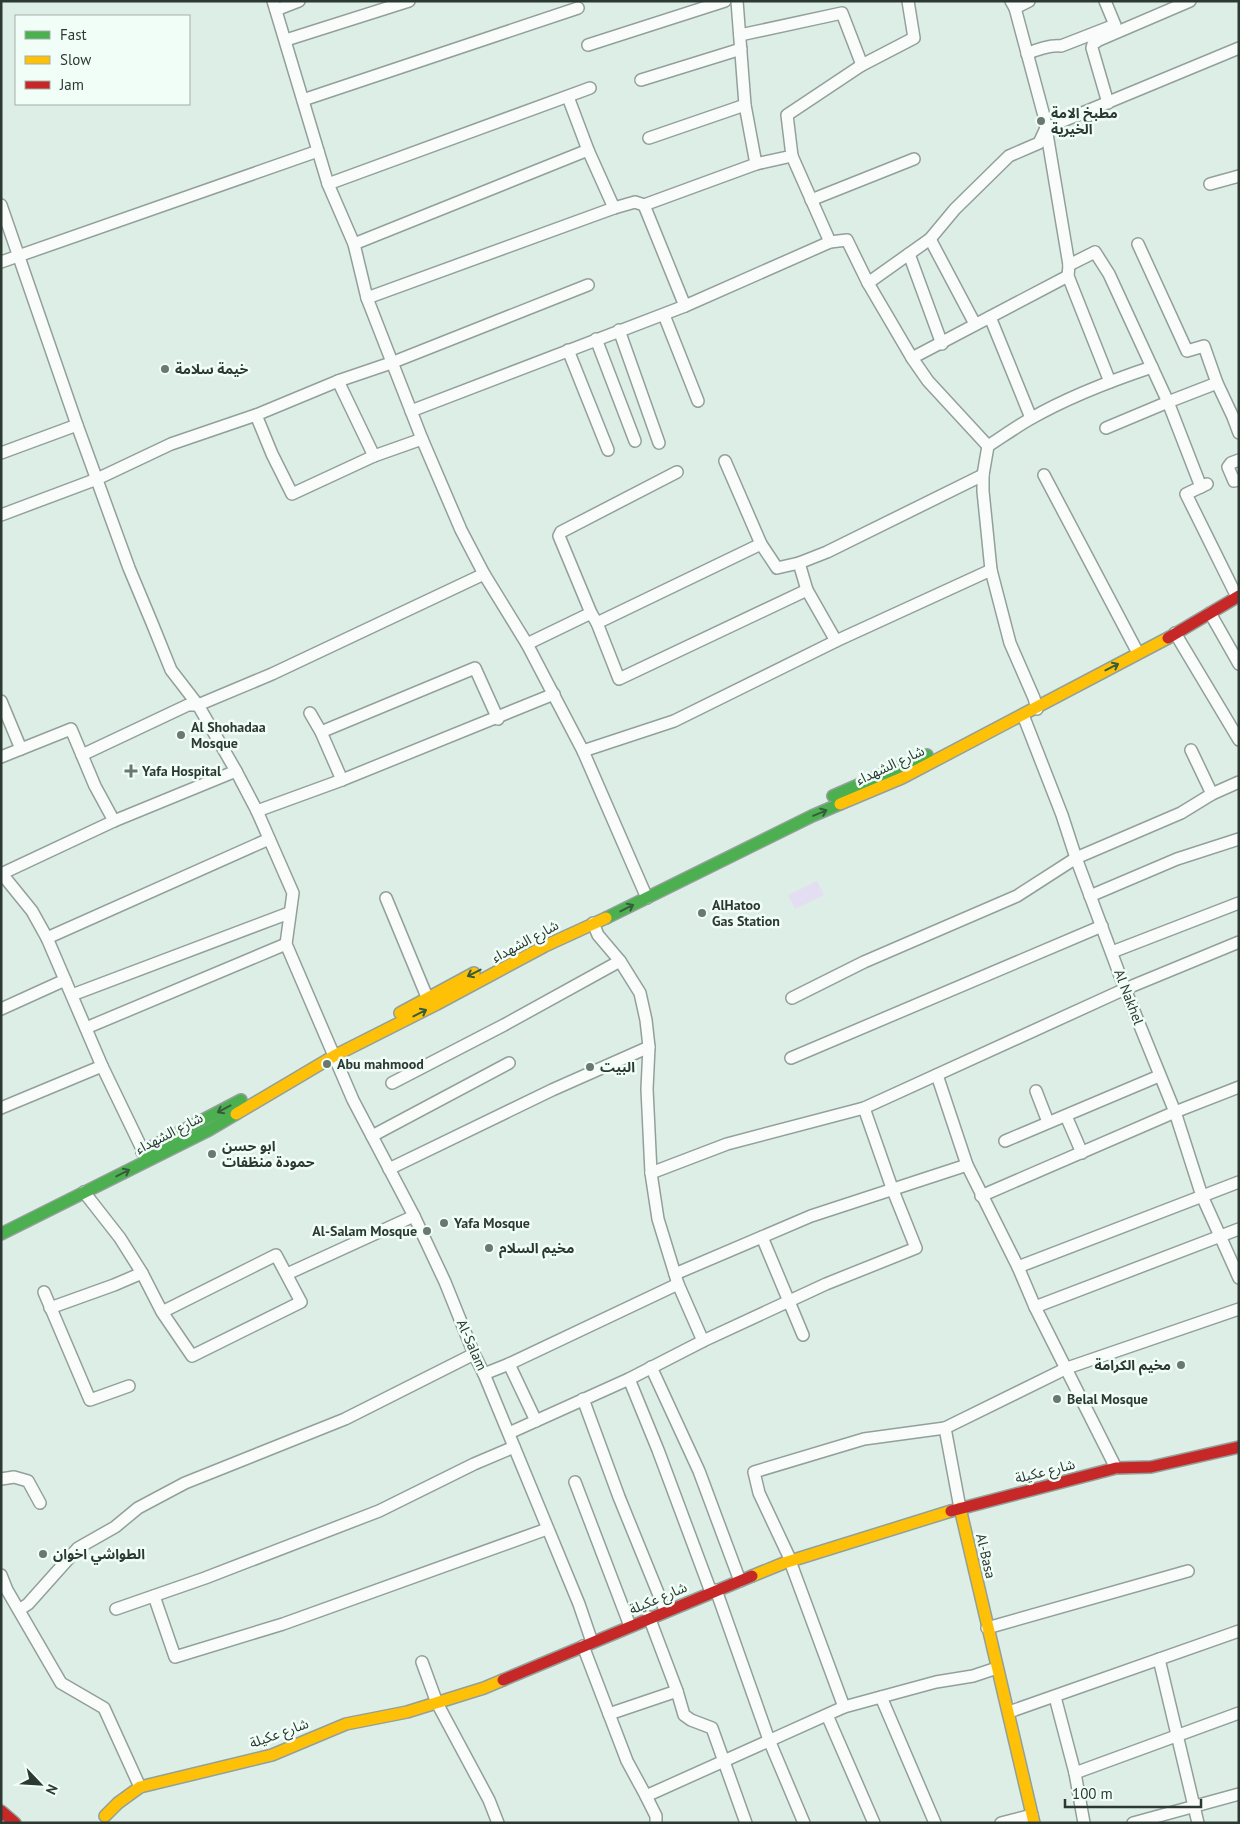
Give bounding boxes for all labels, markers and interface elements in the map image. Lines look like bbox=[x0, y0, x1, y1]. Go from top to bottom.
legend bbox=[15, 15, 190, 105]
text: Fast bbox=[60, 25, 87, 44]
text: Slow bbox=[60, 50, 91, 69]
text: Jam bbox=[59, 75, 84, 94]
place label: مطبخ الامة الخيرية bbox=[1051, 104, 1118, 138]
marker: مطبخ الامة الخيرية bbox=[1035, 115, 1047, 127]
place label: خيمة سلامة bbox=[175, 360, 249, 378]
marker: خيمة سلامة bbox=[159, 363, 171, 375]
one-way arrow bbox=[1104, 662, 1119, 671]
place label: Al Shohadaa Mosque bbox=[191, 718, 266, 752]
marker: Al Shohadaa Mosque bbox=[175, 729, 187, 741]
street label: شارع الشهداء bbox=[853, 741, 928, 791]
place label: Yafa Hospital bbox=[141, 762, 222, 780]
marker: Yafa Hospital bbox=[124, 764, 138, 778]
one-way arrow bbox=[812, 807, 827, 817]
place label: AlHatoo Gas Station bbox=[712, 896, 780, 930]
one-way arrow bbox=[619, 903, 634, 912]
marker: AlHatoo Gas Station bbox=[696, 907, 708, 919]
street label: شارع الشهداء bbox=[488, 916, 563, 968]
street label: Al Nakhel bbox=[1110, 967, 1148, 1027]
one-way arrow bbox=[467, 968, 482, 978]
one-way arrow bbox=[412, 1008, 427, 1017]
place label: Abu mahmood bbox=[337, 1055, 424, 1073]
marker: Abu mahmood bbox=[321, 1058, 333, 1070]
place label: البيت bbox=[600, 1058, 635, 1076]
marker: البيت bbox=[584, 1061, 596, 1073]
one-way arrow bbox=[217, 1105, 232, 1114]
street label: شارع الشهداء bbox=[132, 1108, 207, 1159]
place label: ابو حسن حمودة منظفات bbox=[222, 1137, 315, 1171]
marker: ابو حسن حمودة منظفات bbox=[206, 1148, 218, 1160]
one-way arrow bbox=[115, 1168, 130, 1177]
place label: Yafa Mosque bbox=[453, 1214, 530, 1232]
marker: Yafa Mosque bbox=[438, 1217, 450, 1229]
place label: Al-Salam Mosque bbox=[312, 1222, 417, 1240]
marker: Al-Salam Mosque bbox=[421, 1225, 433, 1237]
place label: مخيم السلام bbox=[499, 1239, 574, 1259]
marker: مخيم السلام bbox=[483, 1242, 495, 1254]
street label: Al-Salam bbox=[453, 1317, 491, 1373]
place label: مخيم الكرامة bbox=[1094, 1356, 1171, 1376]
marker: مخيم الكرامة bbox=[1175, 1359, 1187, 1371]
place label: Belal Mosque bbox=[1067, 1390, 1148, 1408]
marker: Belal Mosque bbox=[1051, 1393, 1063, 1405]
street label: شارع عكيلة bbox=[1013, 1455, 1077, 1489]
street label: Al-Basa bbox=[972, 1532, 1000, 1580]
place label: الطواشي اخوان bbox=[53, 1545, 145, 1565]
marker: الطواشي اخوان bbox=[37, 1548, 49, 1560]
street label: شارع عكيلة bbox=[626, 1578, 691, 1620]
street label: شارع عكيلة bbox=[247, 1714, 312, 1754]
north arrow bbox=[15, 1759, 65, 1809]
scale bar bbox=[1065, 1776, 1201, 1808]
text: N bbox=[42, 1782, 62, 1797]
text: 100 m bbox=[1072, 1784, 1113, 1803]

